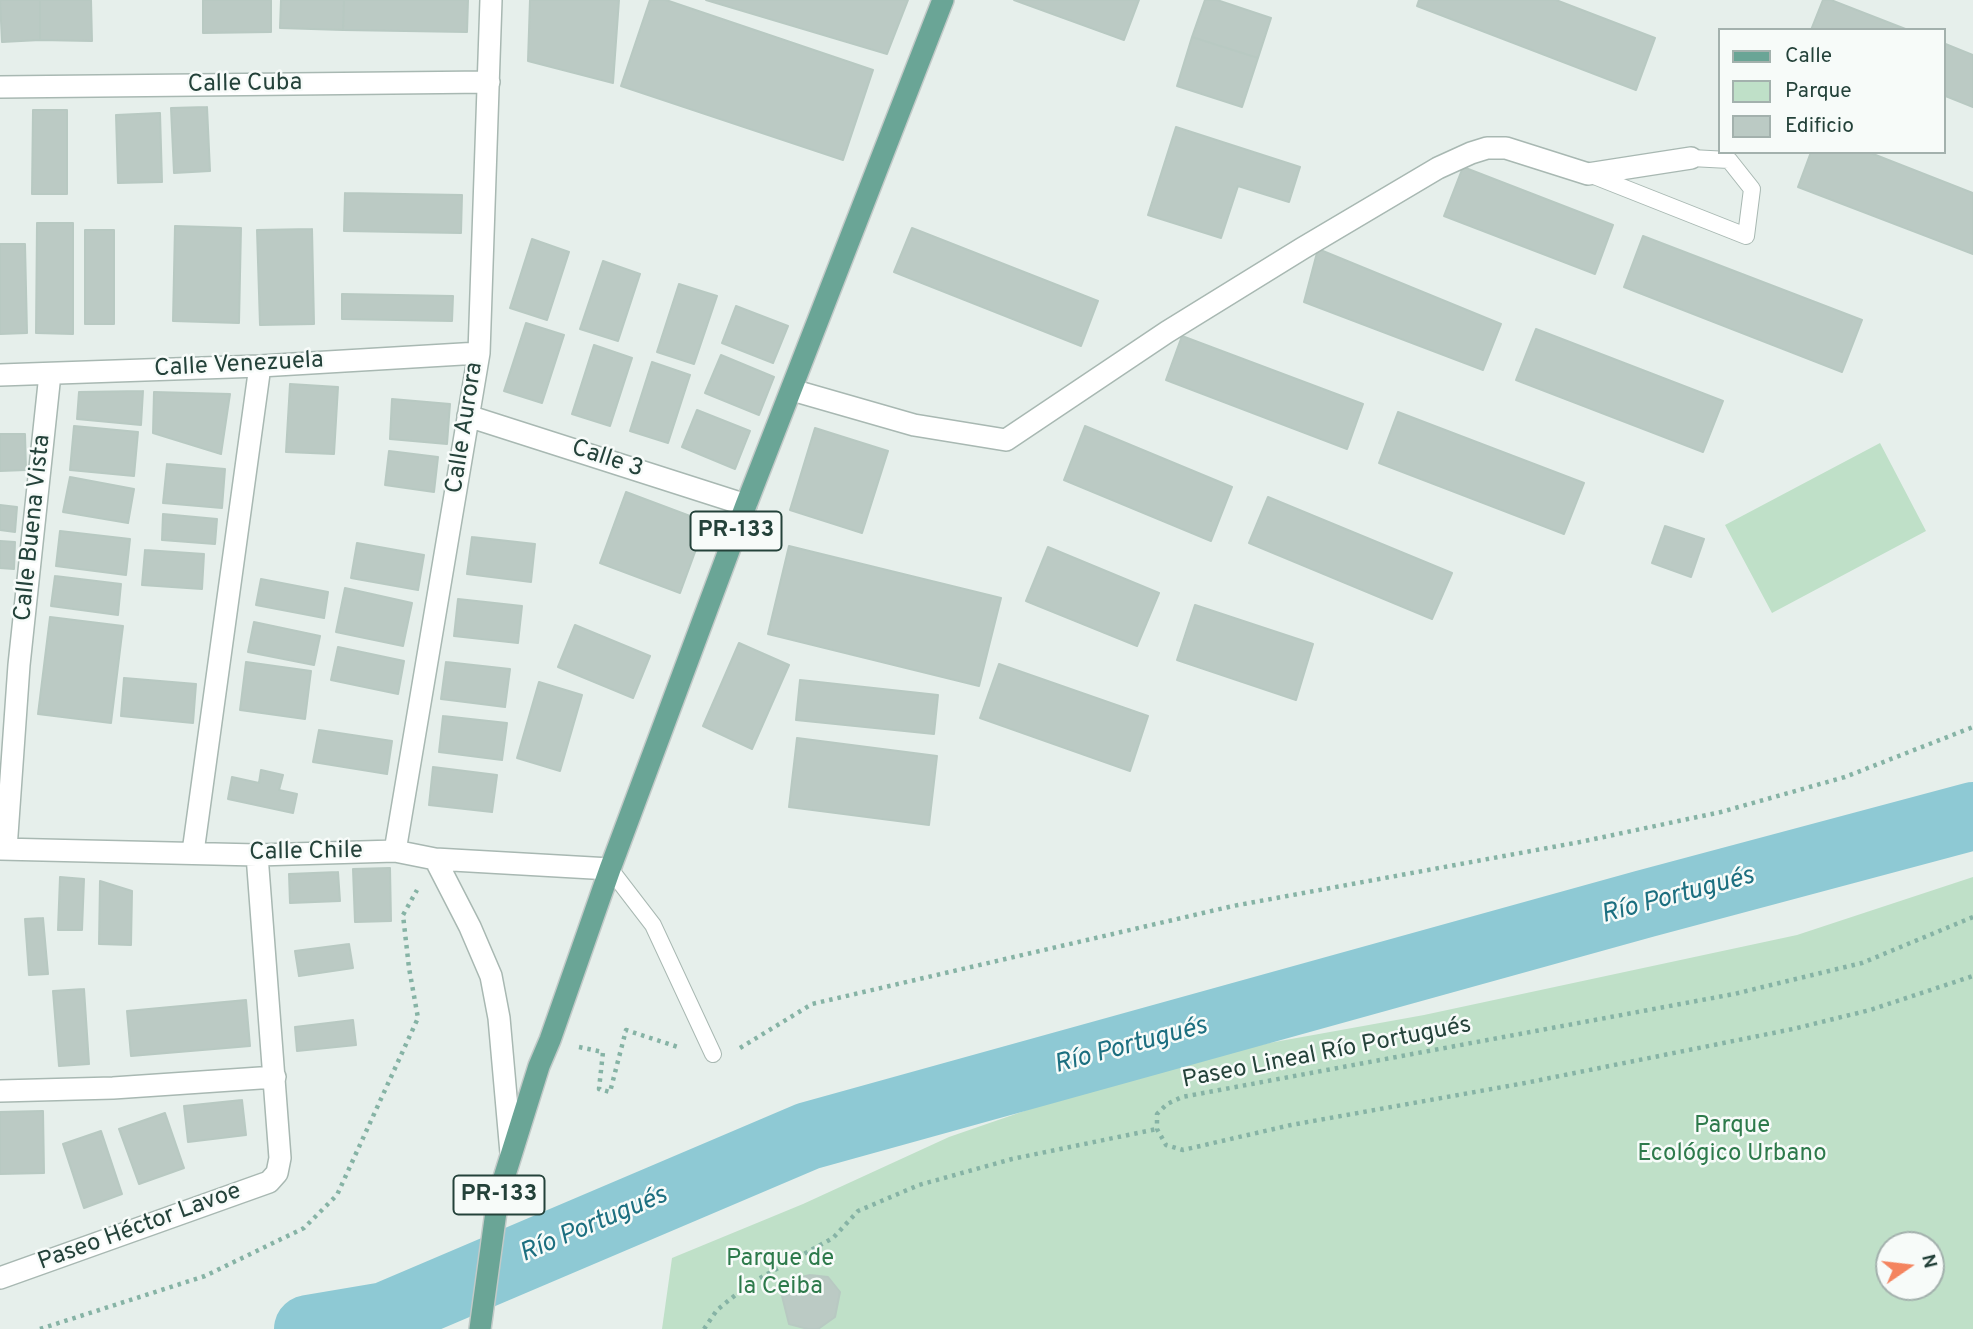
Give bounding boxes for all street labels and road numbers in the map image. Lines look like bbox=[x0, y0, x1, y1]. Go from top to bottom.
street label: Calle Cuba bbox=[187, 70, 303, 100]
street label: Calle Venezuela bbox=[154, 347, 324, 385]
street label: Calle Aurora bbox=[441, 360, 491, 496]
street label: Calle Buena Vista bbox=[10, 433, 58, 623]
street label: Calle 3 bbox=[567, 435, 647, 485]
road number: PR-133 bbox=[690, 512, 782, 551]
street label: Calle Chile bbox=[249, 838, 363, 868]
street label: Paseo Lineal Río Portugués bbox=[1180, 1012, 1474, 1096]
road number: PR-133 bbox=[454, 1176, 544, 1214]
street label: Paseo Héctor Lavoe bbox=[34, 1178, 246, 1278]

